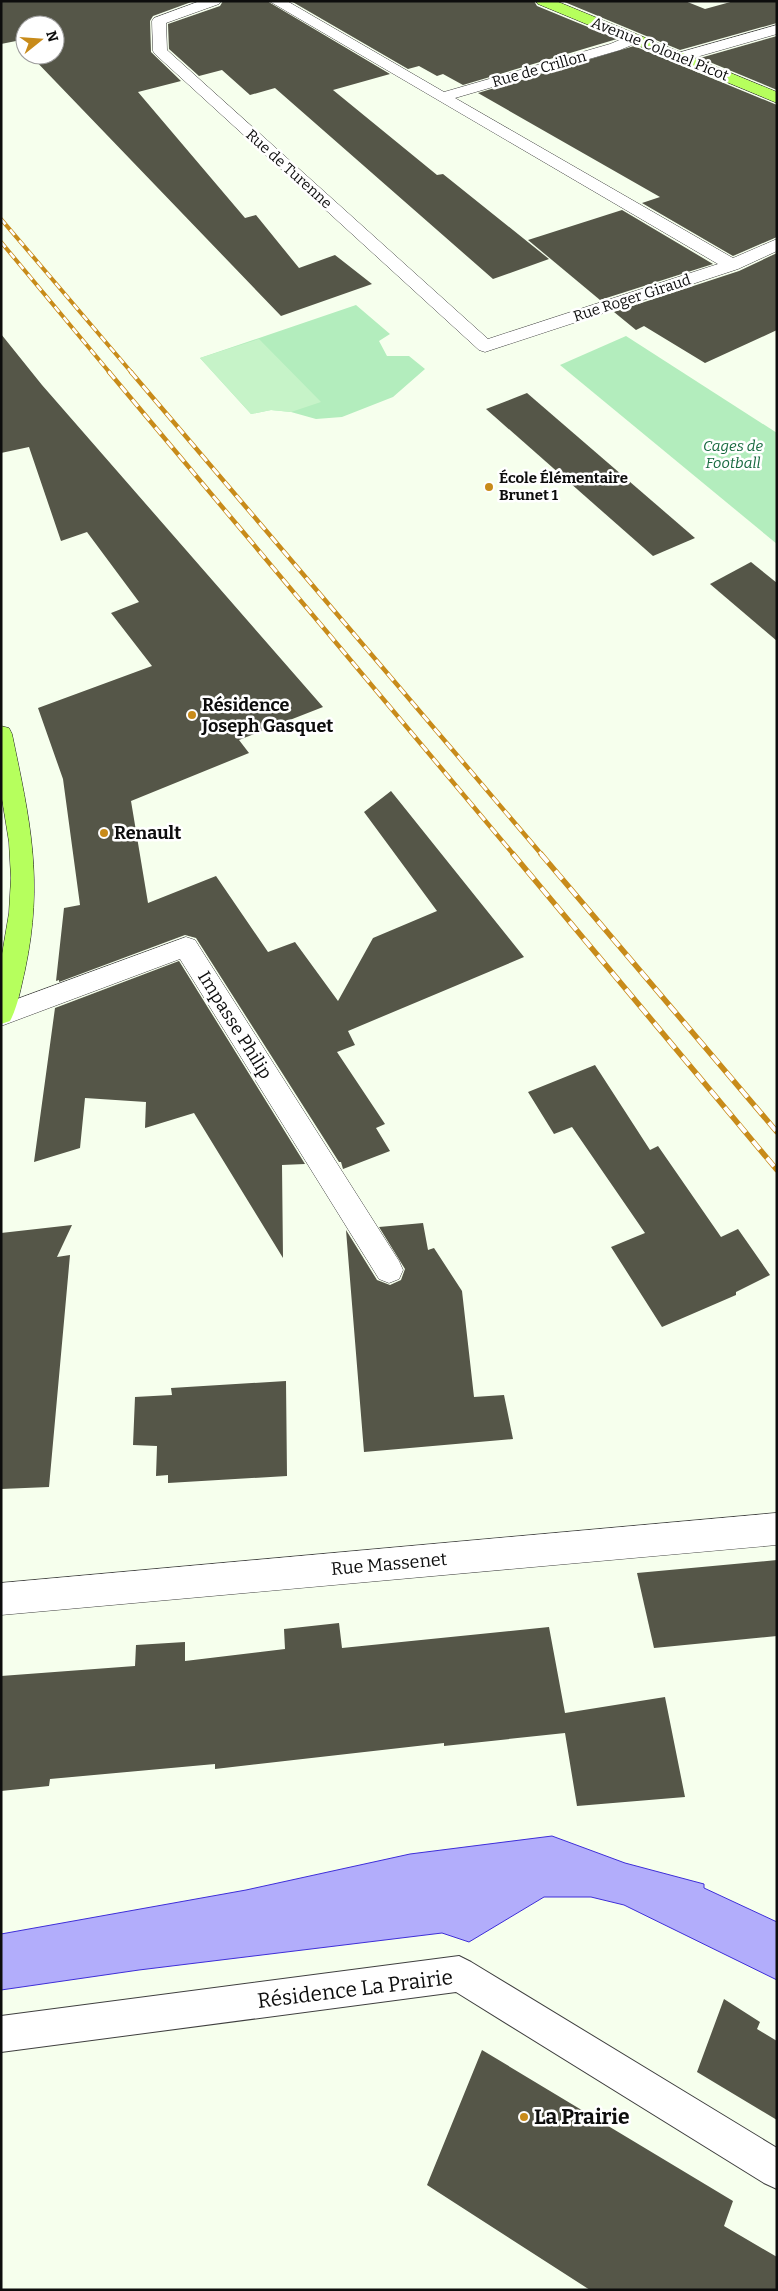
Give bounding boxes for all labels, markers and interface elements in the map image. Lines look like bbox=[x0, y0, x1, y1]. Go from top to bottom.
street label: Avenue Colonel Picot bbox=[589, 13, 732, 85]
north arrow bbox=[15, 15, 65, 65]
text: N bbox=[42, 29, 62, 44]
street label: Rue de Crillon bbox=[490, 47, 589, 91]
street label: Rue de Turenne bbox=[242, 126, 336, 212]
street label: Rue Roger Giraud bbox=[571, 270, 693, 325]
park label: Cages de Football bbox=[703, 437, 763, 472]
place label: École Élémentaire Brunet 1 bbox=[499, 469, 628, 504]
marker: École Élémentaire Brunet 1 bbox=[483, 481, 495, 493]
place label: Résidence Joseph Gasquet bbox=[201, 694, 333, 737]
marker: Résidence Joseph Gasquet bbox=[186, 709, 198, 721]
place label: Renault bbox=[114, 822, 181, 844]
marker: Renault bbox=[98, 827, 110, 839]
street label: Impasse Philip bbox=[193, 967, 277, 1083]
street label: Rue Massenet bbox=[330, 1548, 448, 1580]
street label: Résidence La Prairie bbox=[256, 1964, 454, 2014]
place label: La Prairie bbox=[534, 2104, 630, 2130]
marker: La Prairie bbox=[518, 2111, 530, 2123]

